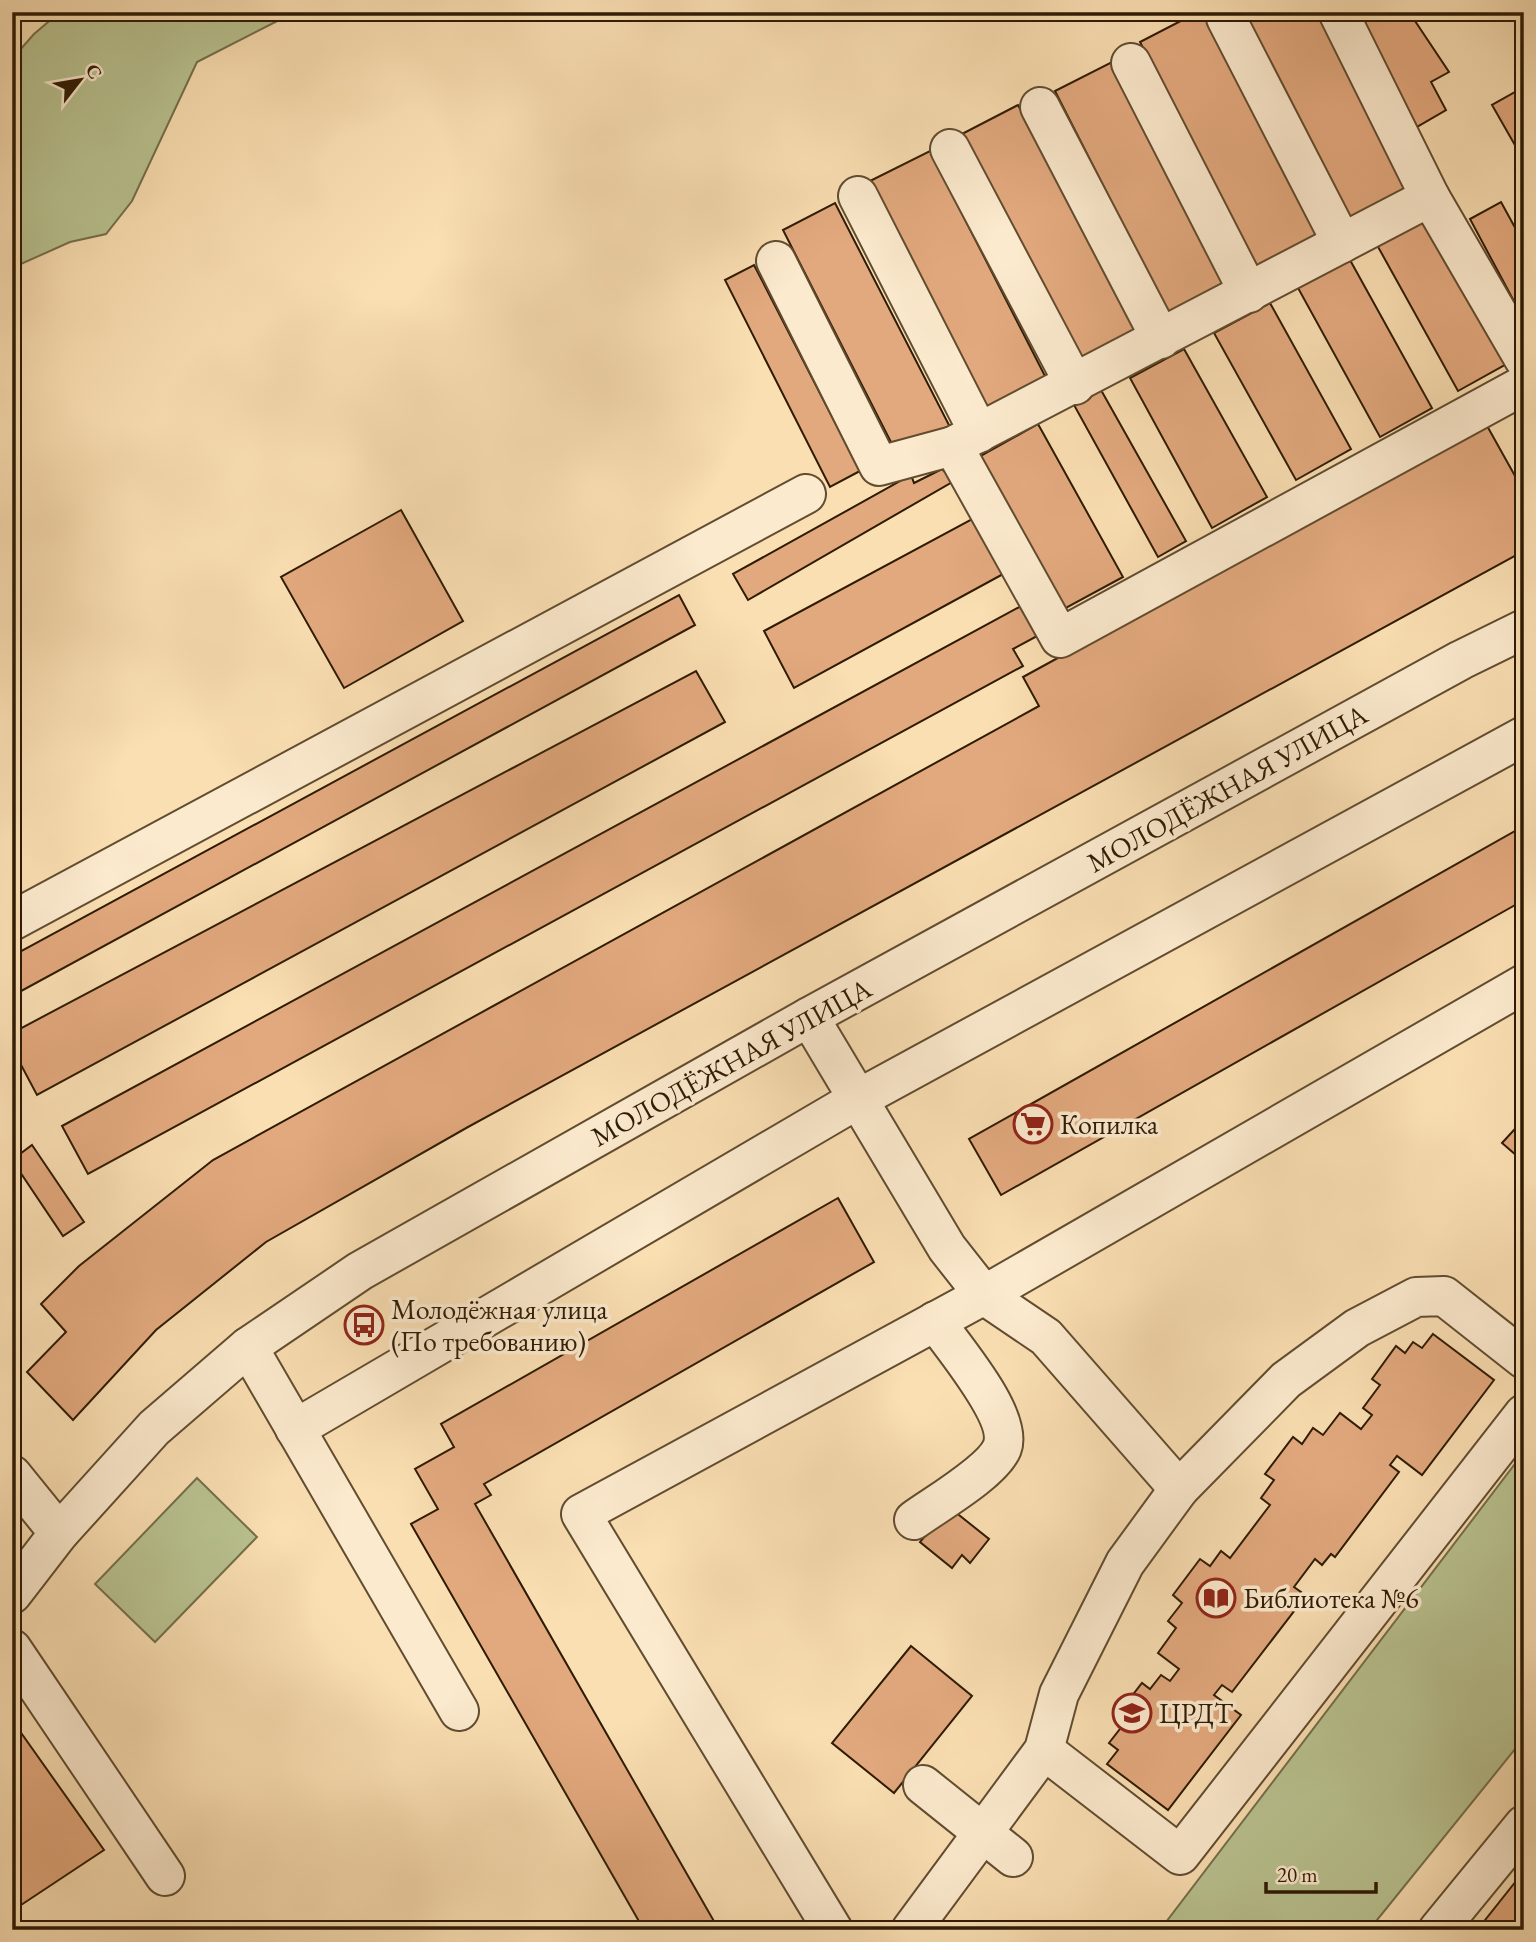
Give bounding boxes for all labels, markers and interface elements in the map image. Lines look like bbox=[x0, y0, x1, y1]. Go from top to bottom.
north arrow bbox=[46, 46, 116, 116]
text: С bbox=[80, 59, 108, 84]
street label: МОЛОДЁЖНАЯ УЛИЦА bbox=[1080, 696, 1374, 880]
street label: МОЛОДЁЖНАЯ УЛИЦА bbox=[584, 970, 878, 1154]
supermarket icon: Копилка bbox=[1012, 1103, 1054, 1145]
place label: Копилка bbox=[1060, 1106, 1159, 1142]
place label: Молодёжная улица (По требованию) bbox=[391, 1291, 608, 1359]
bus stop icon: Молодёжная улица (По требованию) bbox=[343, 1304, 385, 1346]
library icon: Библиотека №6 bbox=[1195, 1577, 1237, 1619]
place label: Библиотека №6 bbox=[1243, 1580, 1419, 1616]
school or university icon: ЦРДТ bbox=[1111, 1692, 1153, 1734]
place label: ЦРДТ bbox=[1159, 1695, 1233, 1731]
scale bar bbox=[1266, 1851, 1377, 1895]
text: 20 m bbox=[1277, 1861, 1318, 1888]

